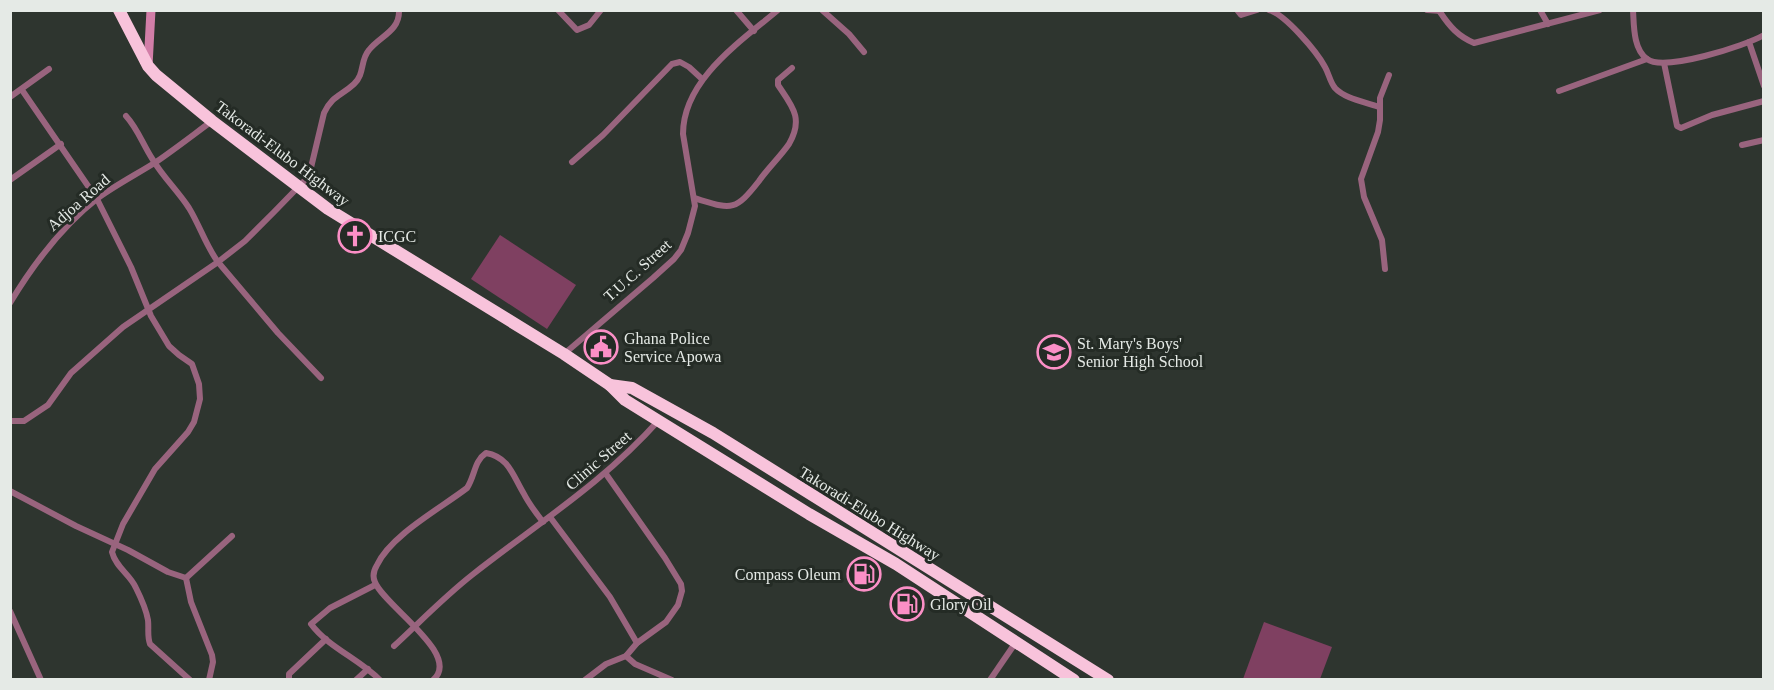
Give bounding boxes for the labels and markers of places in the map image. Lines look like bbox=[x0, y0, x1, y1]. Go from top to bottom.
church icon: ICGC bbox=[337, 218, 373, 254]
place label: ICGC bbox=[378, 228, 416, 245]
public building icon: Ghana Police Service Apowa bbox=[583, 329, 619, 365]
place label: Ghana Police Service Apowa bbox=[624, 330, 721, 366]
school or university icon: St. Mary's Boys' Senior High School bbox=[1036, 334, 1072, 370]
place label: St. Mary's Boys' Senior High School bbox=[1077, 335, 1204, 371]
fuel station icon: Compass Oleum bbox=[846, 556, 882, 592]
place label: Compass Oleum bbox=[735, 566, 842, 584]
fuel station icon: Glory Oil bbox=[889, 586, 925, 622]
place label: Glory Oil bbox=[930, 596, 992, 614]

